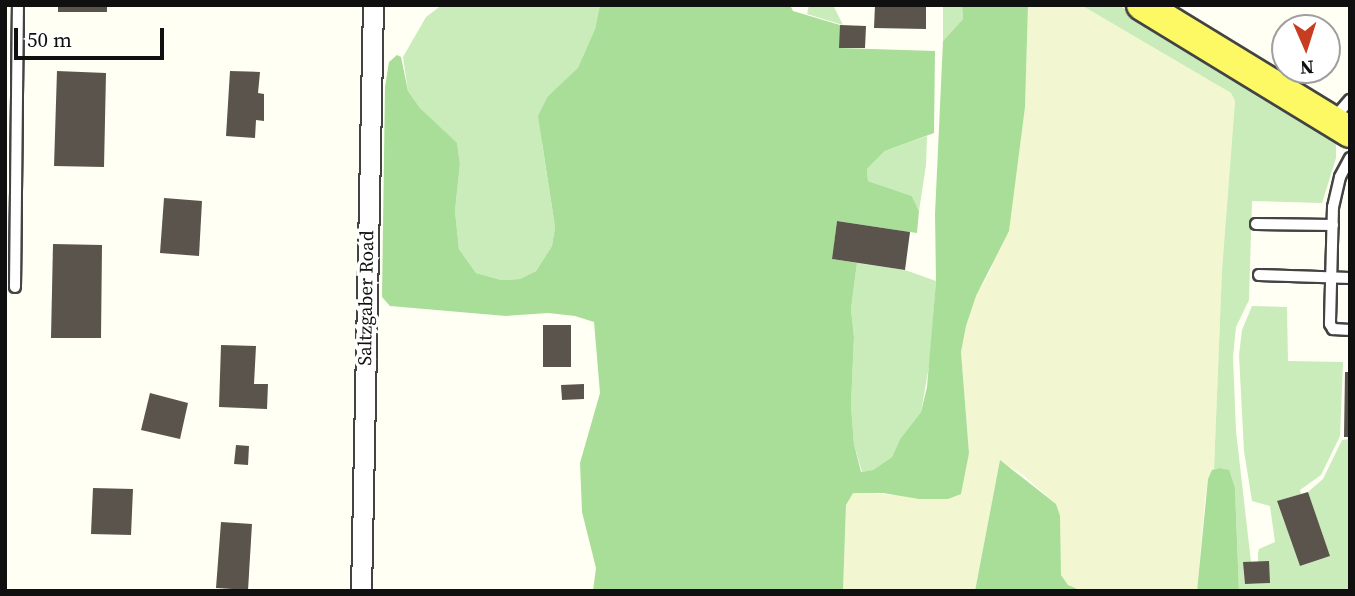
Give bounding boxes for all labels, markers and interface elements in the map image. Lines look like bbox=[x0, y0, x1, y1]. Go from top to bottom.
scale bar bbox=[18, 14, 168, 58]
north arrow bbox=[1271, 14, 1341, 84]
text: 50 m bbox=[27, 25, 72, 54]
text: N bbox=[1299, 55, 1315, 81]
street label: Saltzgaber Road bbox=[353, 230, 379, 366]

